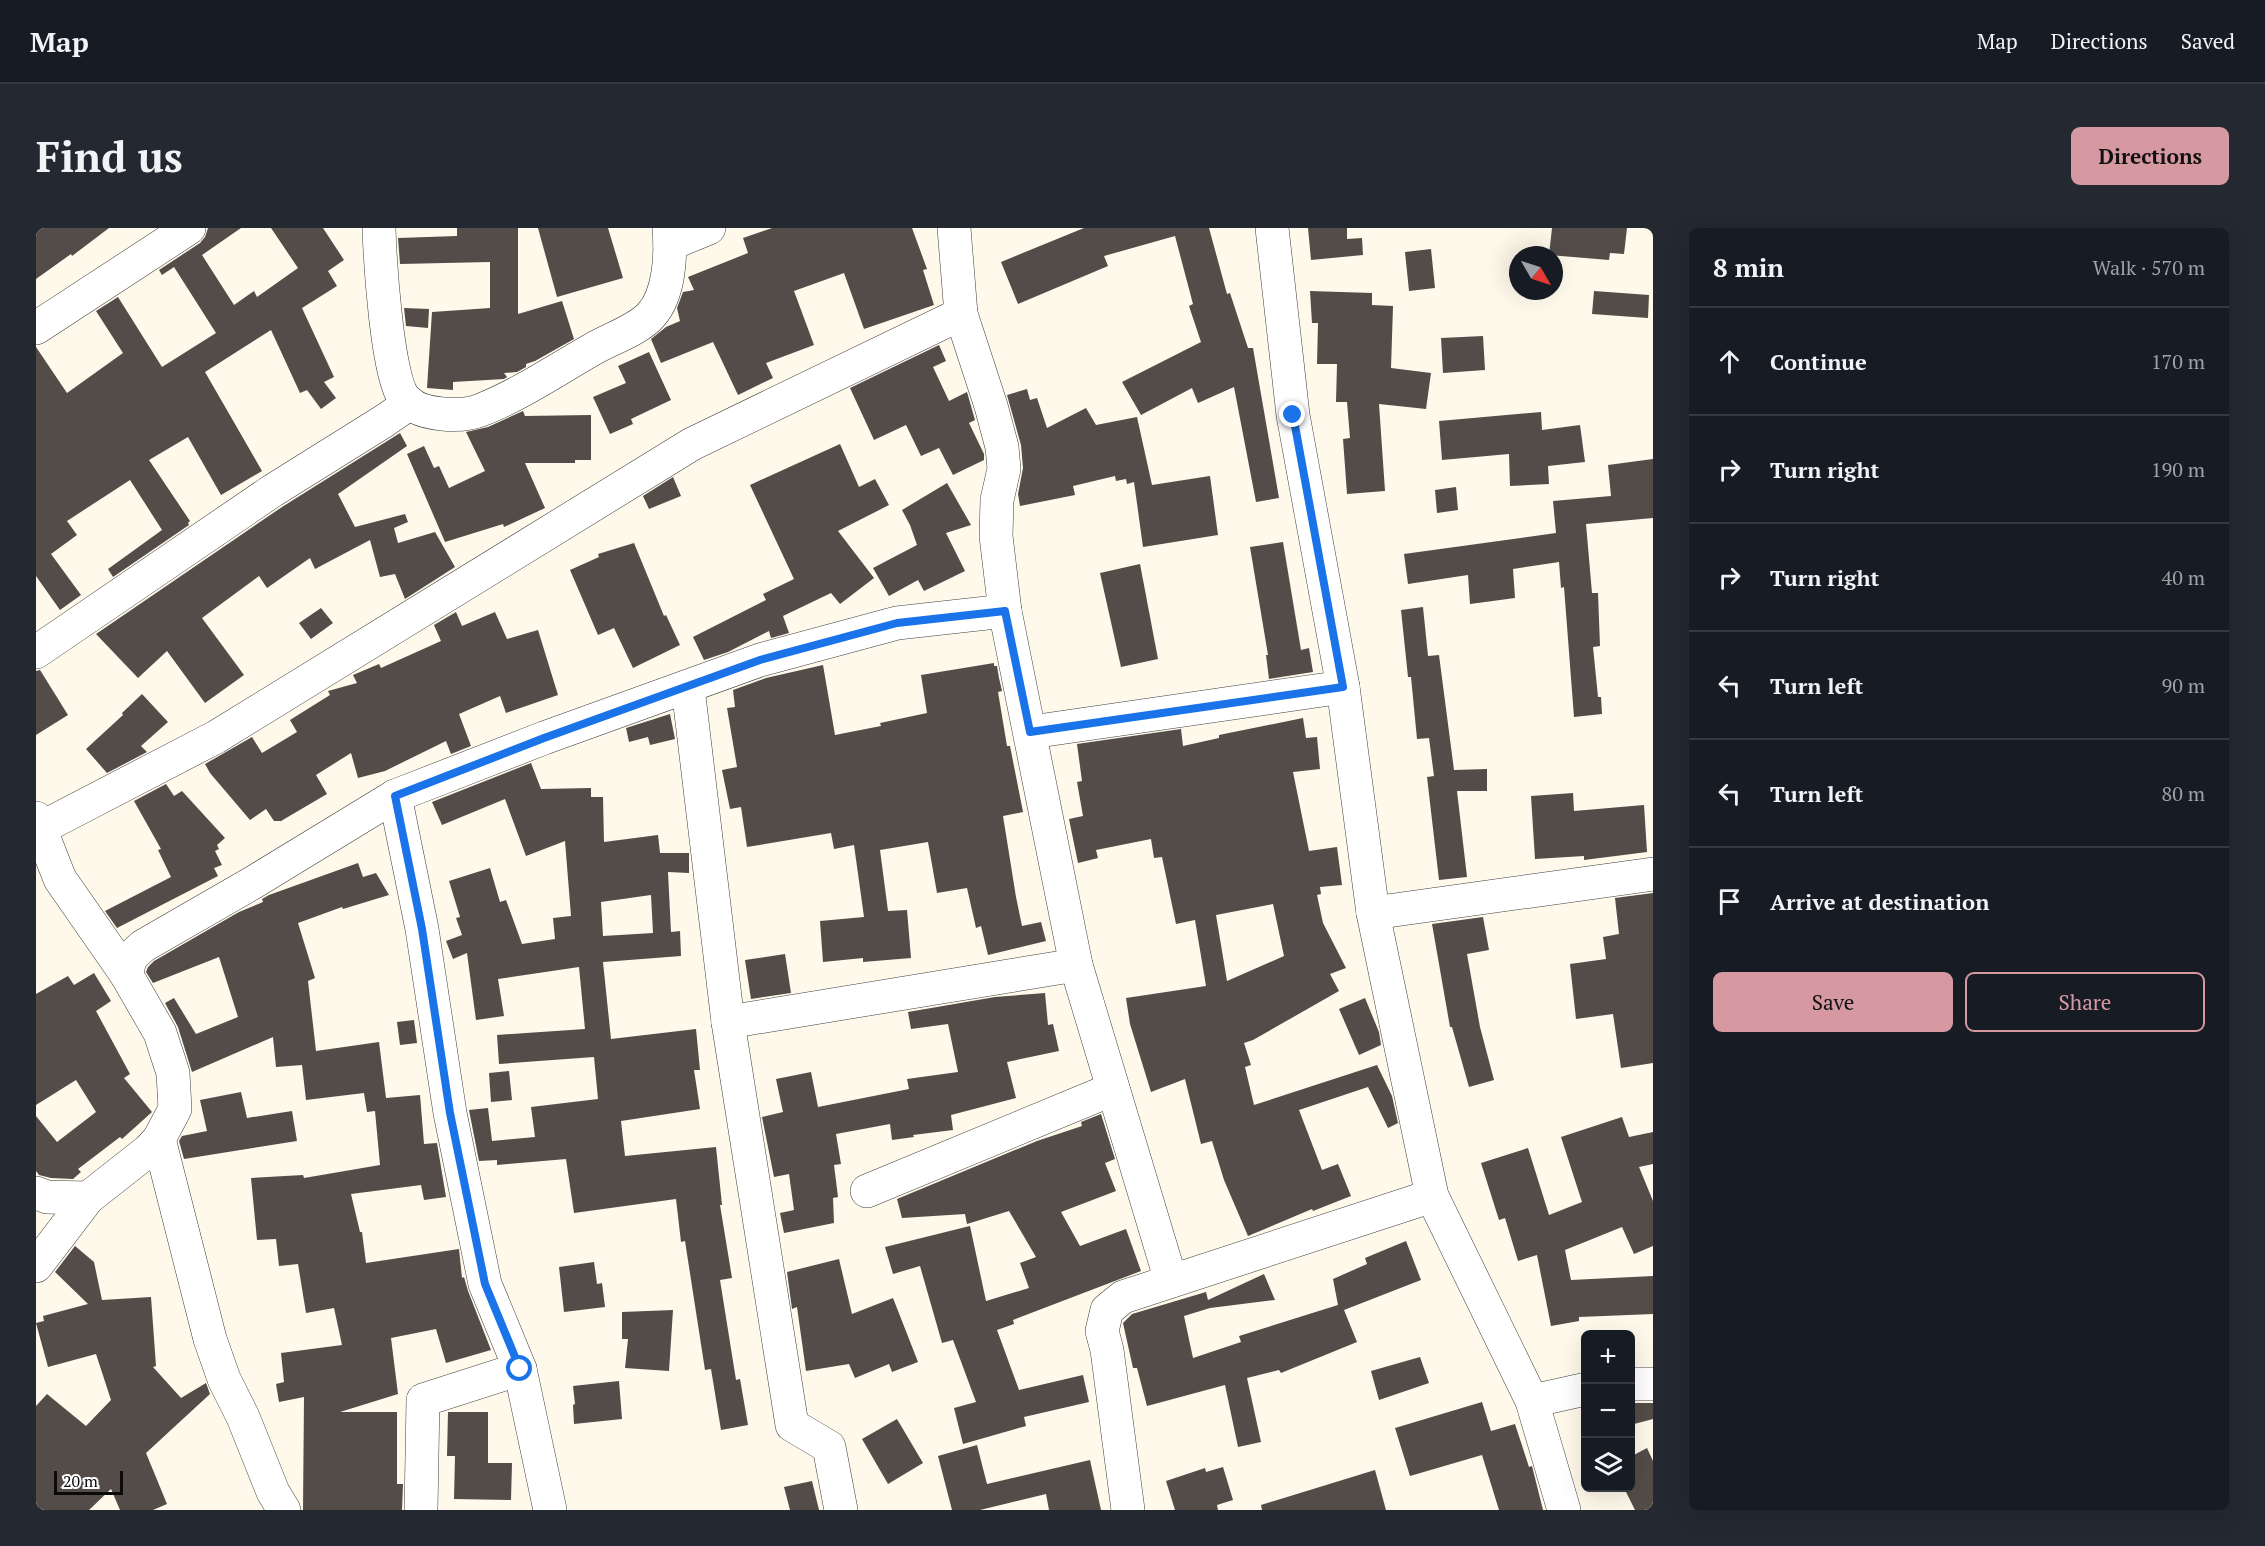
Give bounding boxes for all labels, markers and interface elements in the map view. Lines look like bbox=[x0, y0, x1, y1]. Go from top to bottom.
text: Map bbox=[30, 23, 89, 60]
text: Map bbox=[1977, 27, 2018, 55]
text: Directions bbox=[2051, 27, 2148, 55]
text: Saved bbox=[2181, 27, 2235, 55]
button: Directions bbox=[2071, 127, 2229, 185]
text: Find us bbox=[36, 128, 183, 184]
north arrow bbox=[1509, 246, 1563, 300]
text: 8 min bbox=[1713, 250, 1784, 284]
text: Walk · 570 m bbox=[2093, 254, 2205, 281]
icon: ahead bbox=[1713, 345, 1746, 378]
text: Continue bbox=[1770, 347, 1867, 376]
text: 170 m bbox=[2151, 348, 2205, 375]
route end bbox=[1279, 401, 1305, 427]
icon: right bbox=[1713, 453, 1746, 486]
text: Turn right bbox=[1770, 455, 1879, 484]
text: 190 m bbox=[2151, 456, 2205, 483]
icon: right bbox=[1713, 561, 1746, 594]
text: Turn right bbox=[1770, 563, 1879, 592]
text: 40 m bbox=[2162, 564, 2205, 591]
icon: left bbox=[1713, 669, 1746, 702]
text: Turn left bbox=[1770, 671, 1863, 700]
text: 90 m bbox=[2162, 672, 2205, 699]
icon: left bbox=[1713, 777, 1746, 810]
text: Turn left bbox=[1770, 779, 1863, 808]
text: 80 m bbox=[2162, 780, 2205, 807]
icon: arrive bbox=[1713, 885, 1746, 918]
text: Arrive at destination bbox=[1770, 887, 1989, 916]
button: Save bbox=[1713, 972, 1953, 1032]
button: Share bbox=[1965, 972, 2205, 1032]
map controls bbox=[1581, 1330, 1635, 1492]
button: + bbox=[1581, 1330, 1635, 1384]
route start bbox=[506, 1355, 532, 1381]
button: − bbox=[1581, 1384, 1635, 1438]
button: layers bbox=[1581, 1438, 1635, 1492]
scale bar bbox=[54, 1468, 123, 1496]
text: 20 m bbox=[63, 1470, 98, 1492]

